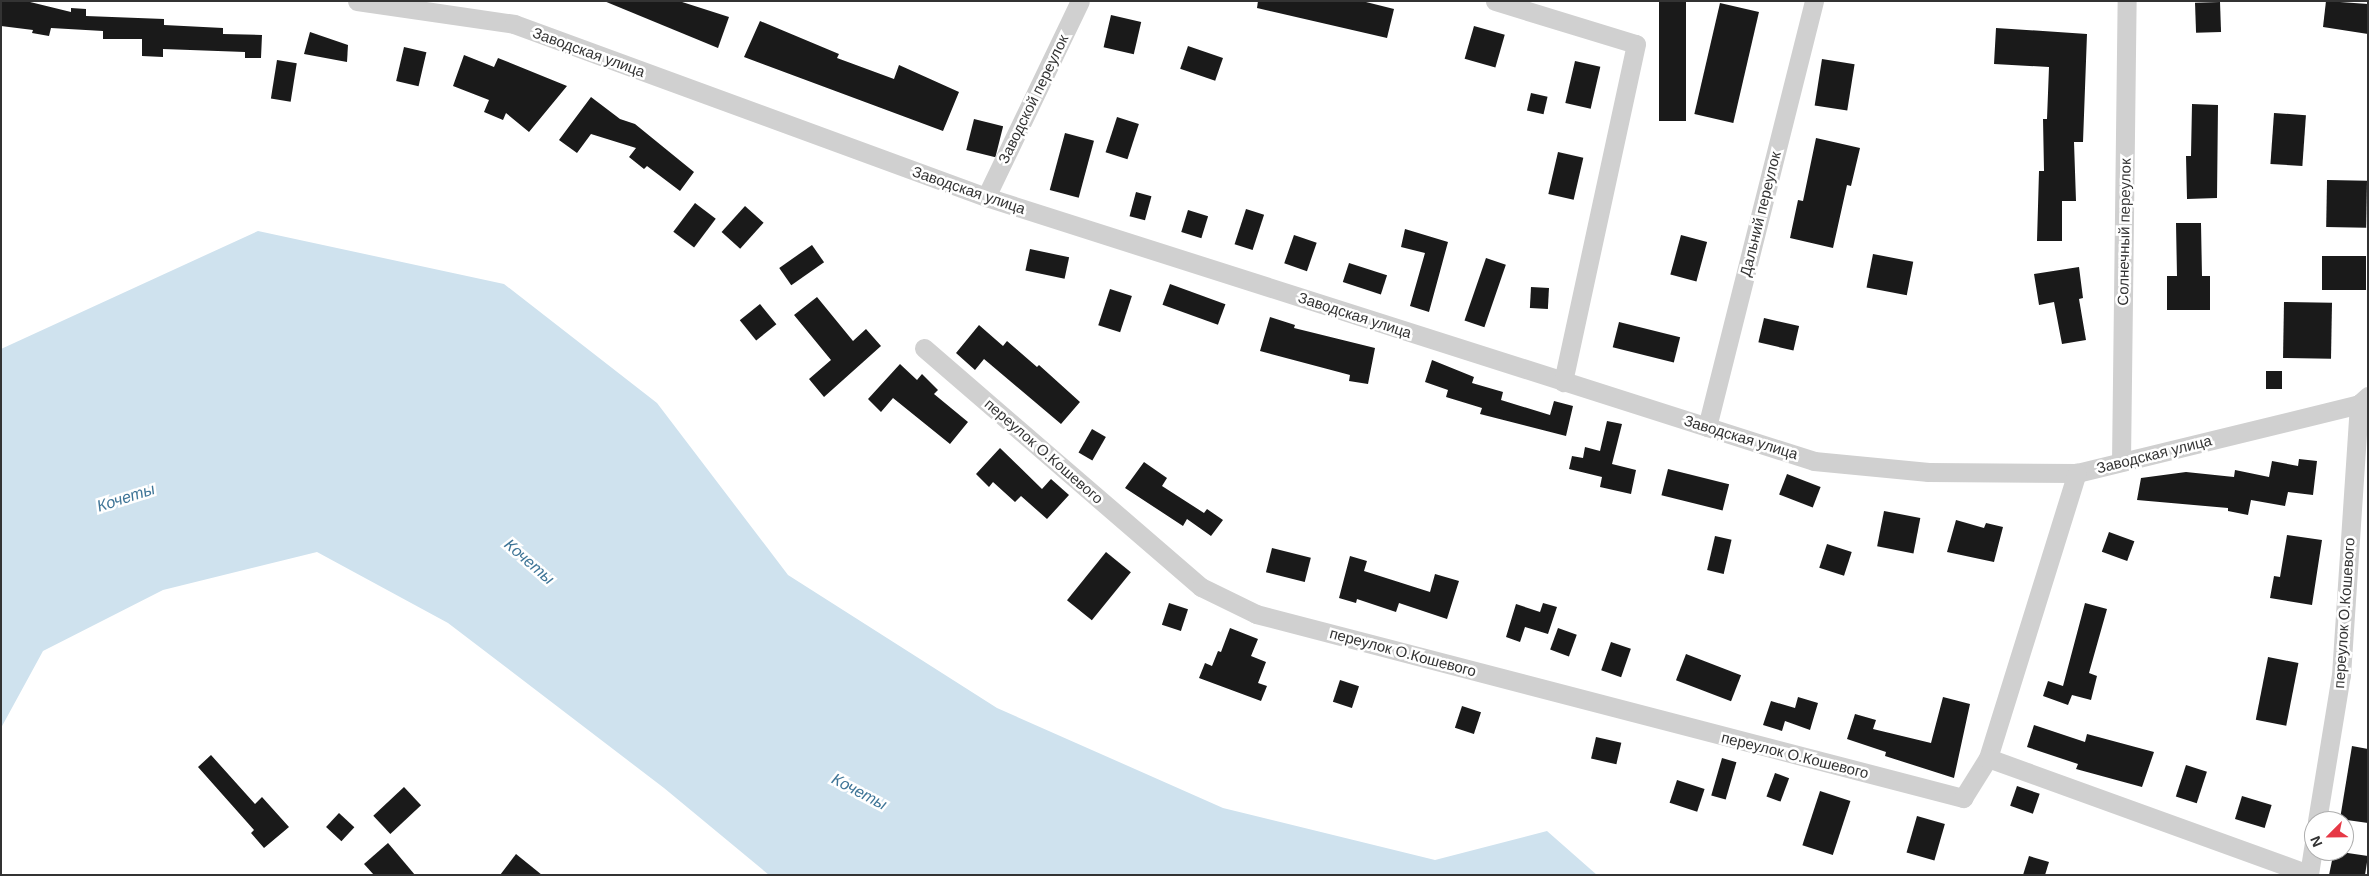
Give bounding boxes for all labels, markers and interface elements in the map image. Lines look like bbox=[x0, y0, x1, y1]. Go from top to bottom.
street label: Заводская улица bbox=[530, 23, 648, 81]
street label: Заводской переулок bbox=[994, 32, 1072, 166]
street label: Дальний переулок bbox=[1736, 150, 1784, 278]
street label: Солнечный переулок bbox=[2114, 158, 2134, 306]
street label: Заводская улица bbox=[910, 162, 1028, 218]
street label: Заводская улица bbox=[1296, 288, 1414, 342]
street label: переулок О.Кошевого bbox=[981, 395, 1107, 507]
street label: Заводская улица bbox=[1682, 411, 1800, 463]
street label: Заводская улица bbox=[2094, 431, 2214, 477]
water label: Кочеты bbox=[95, 480, 157, 516]
water label: Кочеты bbox=[500, 535, 558, 589]
street label: переулок О.Кошевого bbox=[2330, 537, 2358, 689]
street label: переулок О.Кошевого bbox=[1328, 624, 1478, 680]
street label: переулок О.Кошевого bbox=[1720, 728, 1870, 782]
water label: Кочеты bbox=[828, 770, 890, 814]
north arrow bbox=[2304, 811, 2354, 861]
text: N bbox=[2307, 834, 2325, 849]

